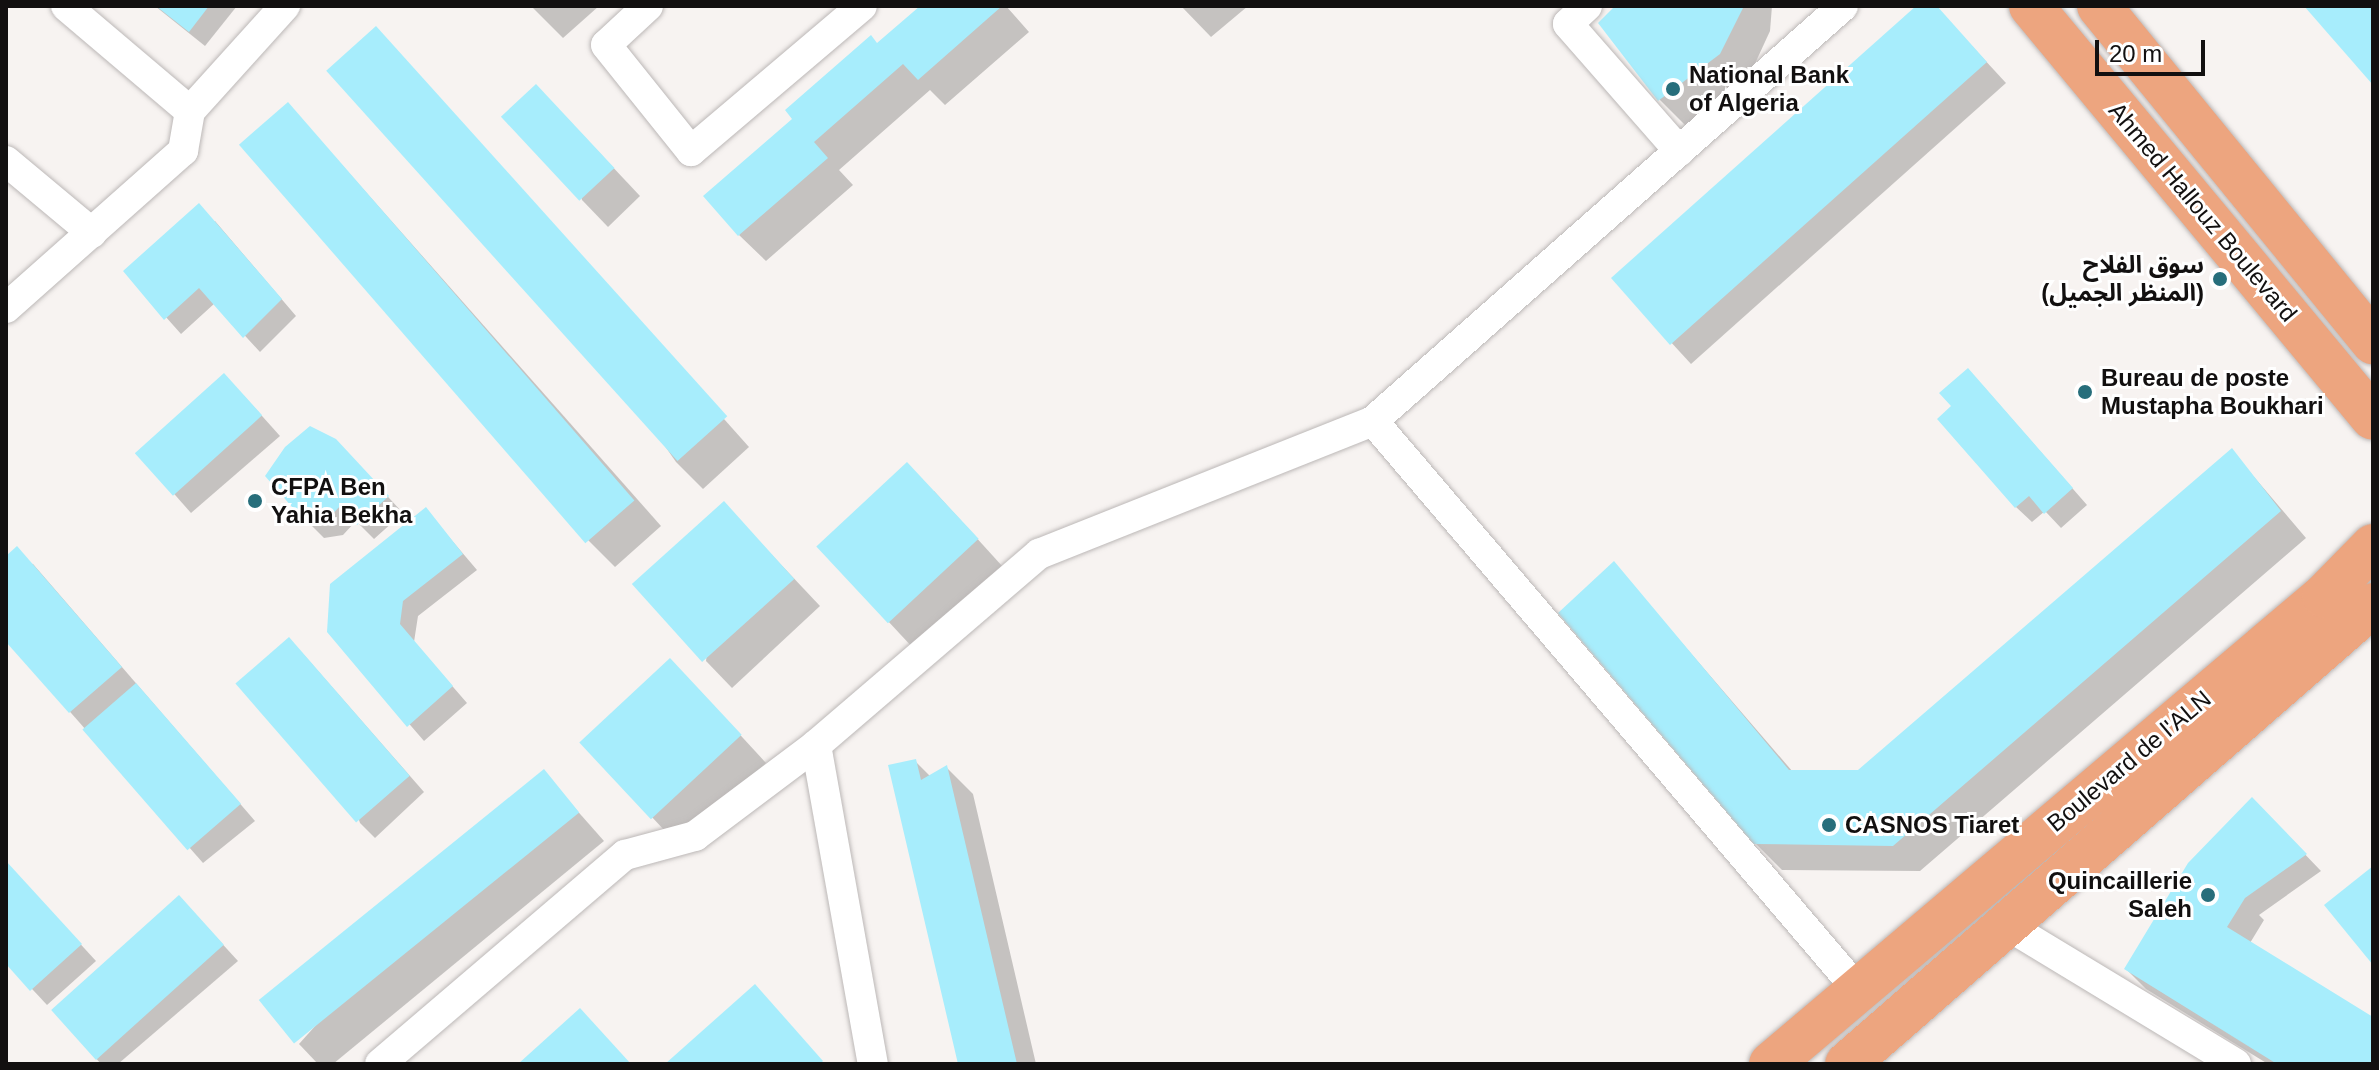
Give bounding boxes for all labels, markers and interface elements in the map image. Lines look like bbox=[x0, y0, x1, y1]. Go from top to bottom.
scale bar bbox=[2099, 24, 2209, 74]
text: 20 m bbox=[2109, 40, 2162, 67]
place label: National Bank of Algeria bbox=[1689, 61, 1849, 117]
marker: National Bank of Algeria bbox=[1664, 80, 1682, 98]
street label: Ahmed Hallouz Boulevard bbox=[2103, 96, 2303, 328]
place label: سوق الفلاح (المنظر الجميل) bbox=[2041, 251, 2204, 307]
marker: سوق الفلاح (المنظر الجميل) bbox=[2211, 270, 2229, 288]
place label: Bureau de poste Mustapha Boukhari bbox=[2101, 364, 2324, 420]
marker: Bureau de poste Mustapha Boukhari bbox=[2076, 383, 2094, 401]
place label: CFPA Ben Yahia Bekha bbox=[271, 473, 412, 529]
marker: CFPA Ben Yahia Bekha bbox=[246, 492, 264, 510]
street label: Boulevard de l'ALN bbox=[2041, 684, 2217, 838]
place label: CASNOS Tiaret bbox=[1845, 811, 2019, 839]
marker: CASNOS Tiaret bbox=[1820, 816, 1838, 834]
place label: Quincaillerie Saleh bbox=[2048, 867, 2192, 923]
marker: Quincaillerie Saleh bbox=[2199, 886, 2217, 904]

